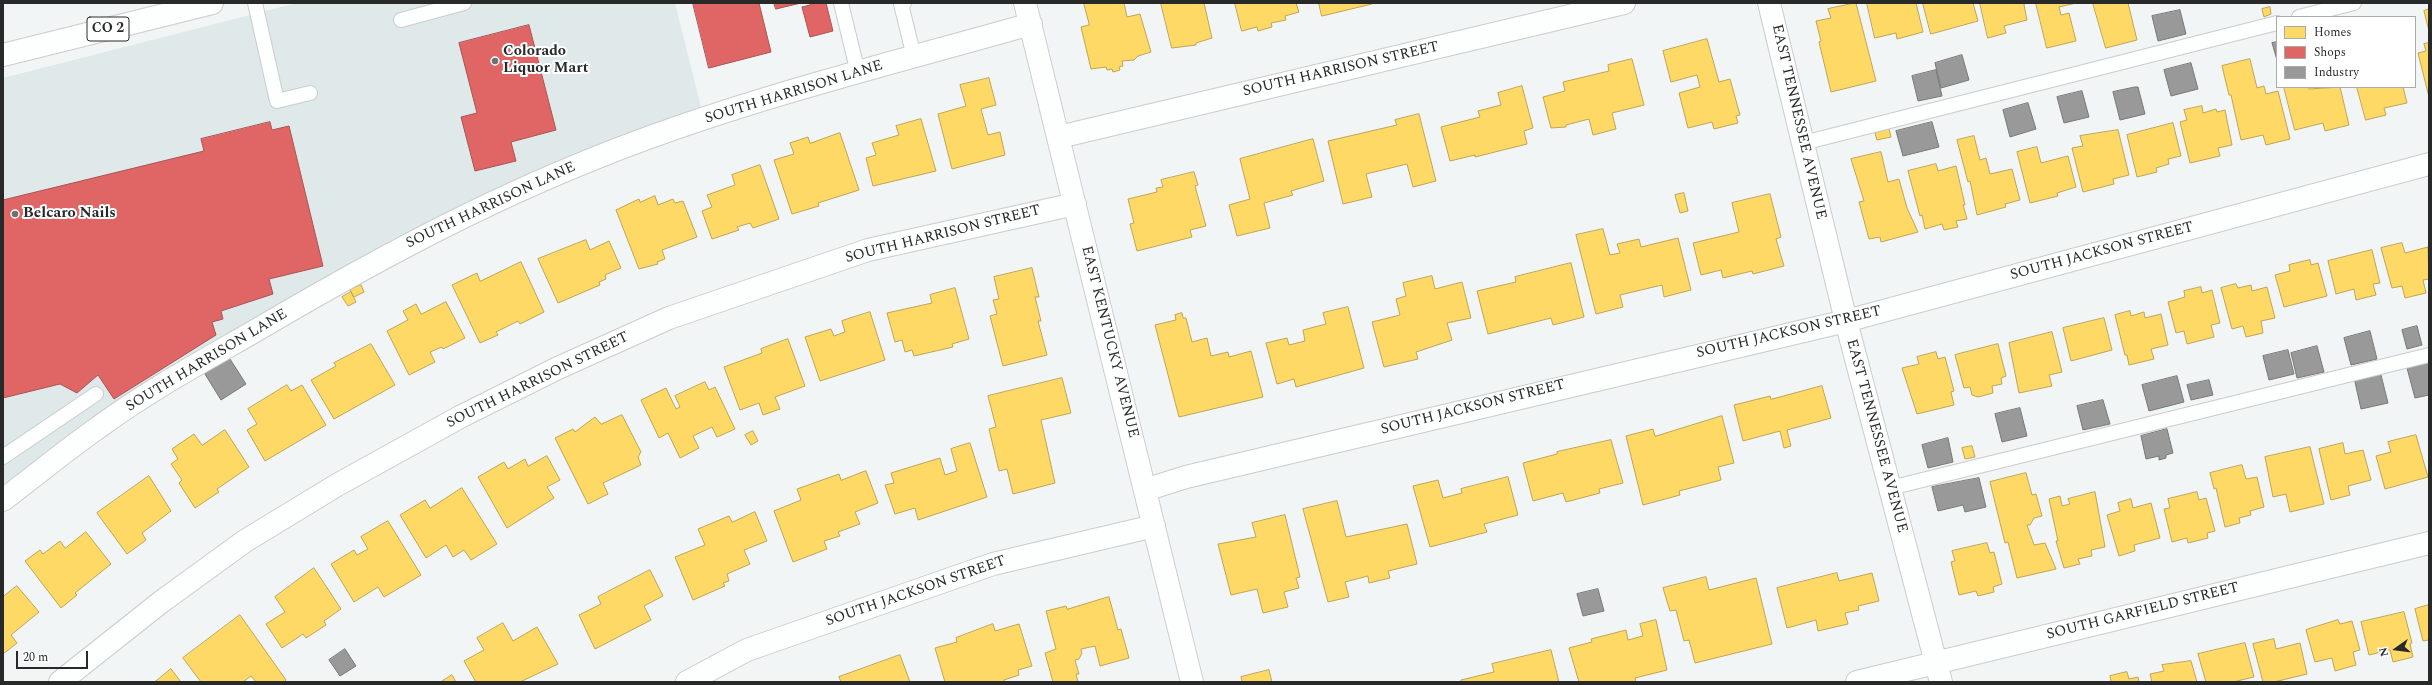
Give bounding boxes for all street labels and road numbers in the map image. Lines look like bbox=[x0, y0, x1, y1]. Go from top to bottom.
road number: CO 2 bbox=[87, 17, 129, 41]
street label: EAST TENNESSEE AVENUE bbox=[1767, 23, 1829, 221]
street label: SOUTH HARRISON STREET bbox=[1241, 39, 1441, 101]
street label: SOUTH HARRISON LANE bbox=[703, 57, 885, 129]
street label: SOUTH HARRISON LANE bbox=[403, 159, 579, 253]
street label: SOUTH HARRISON STREET bbox=[843, 202, 1043, 268]
street label: SOUTH JACKSON STREET bbox=[2008, 219, 2196, 285]
street label: EAST KENTUCKY AVENUE bbox=[1076, 244, 1142, 440]
street label: SOUTH JACKSON STREET bbox=[1695, 303, 1883, 363]
street label: SOUTH HARRISON LANE bbox=[123, 306, 291, 416]
street label: SOUTH HARRISON STREET bbox=[444, 329, 632, 433]
street label: EAST TENNESSEE AVENUE bbox=[1841, 337, 1911, 535]
street label: SOUTH JACKSON STREET bbox=[1379, 376, 1567, 440]
street label: SOUTH JACKSON STREET bbox=[824, 553, 1008, 631]
street label: SOUTH GARFIELD STREET bbox=[2045, 579, 2241, 645]

